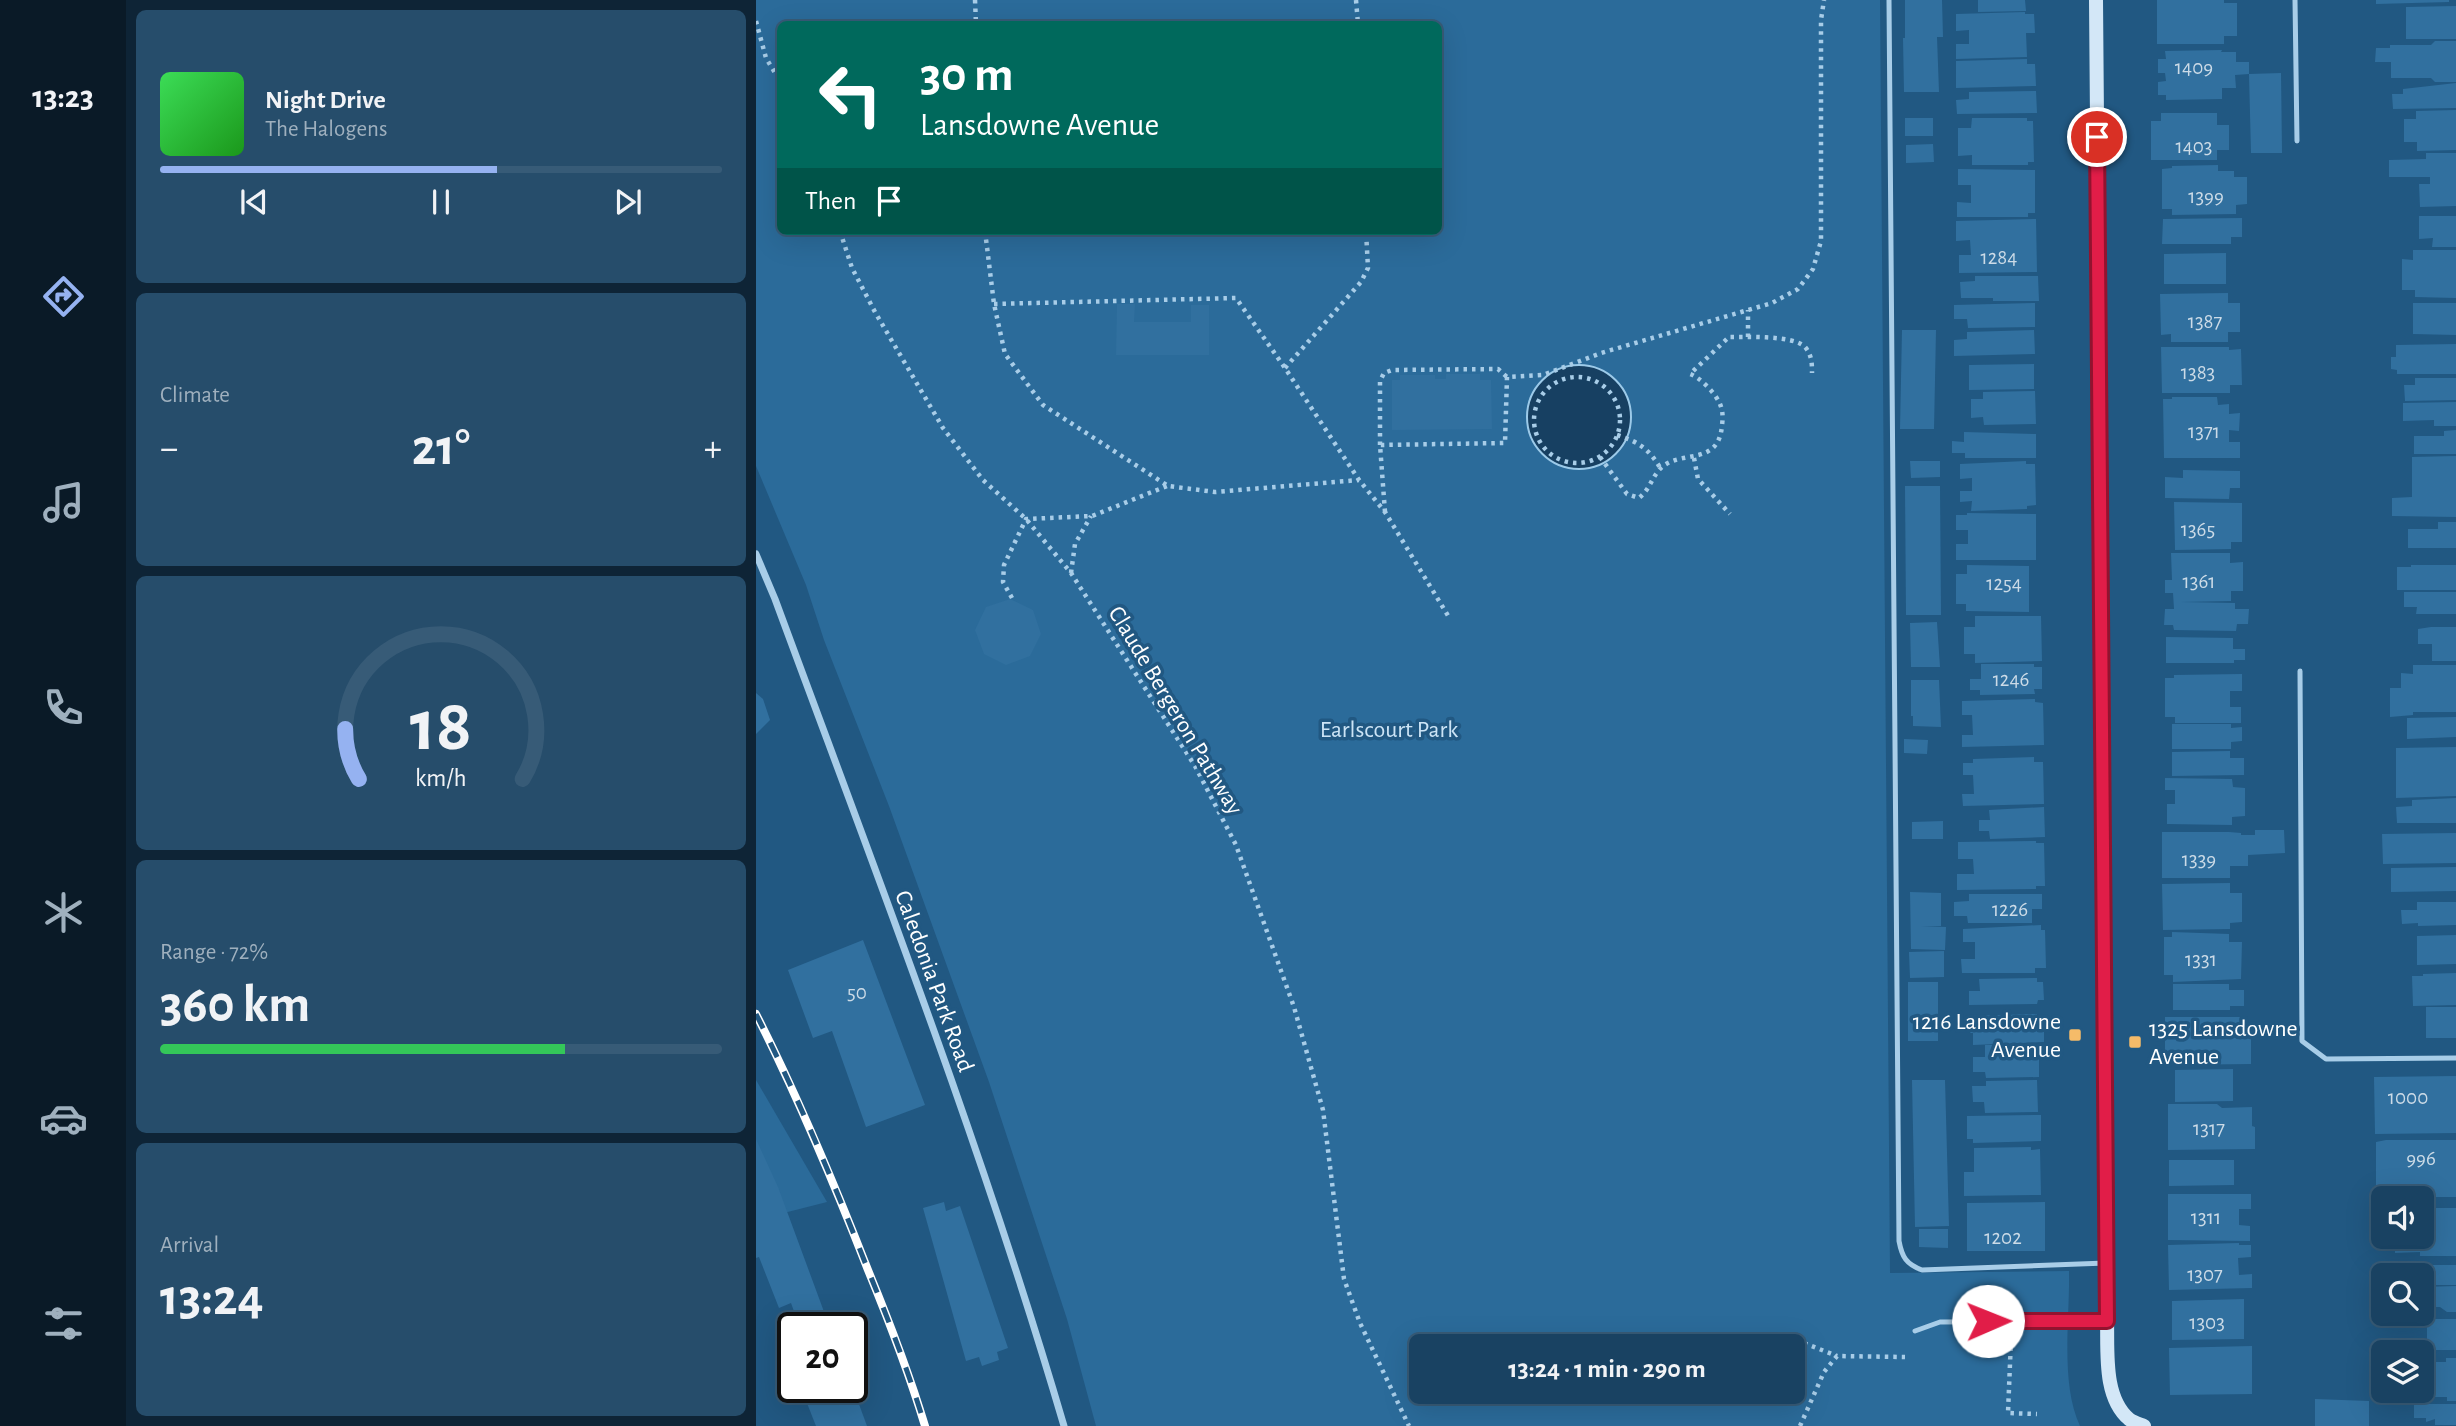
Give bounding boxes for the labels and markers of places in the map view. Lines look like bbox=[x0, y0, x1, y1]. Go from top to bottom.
pin bbox=[2067, 107, 2127, 167]
place label: 1216 Lansdowne Avenue bbox=[1913, 1010, 2061, 1062]
place label: 1325 Lansdowne Avenue bbox=[2149, 1017, 2298, 1069]
marker: 1216 Lansdowne Avenue bbox=[2067, 1027, 2083, 1043]
marker: 1325 Lansdowne Avenue bbox=[2127, 1034, 2143, 1050]

